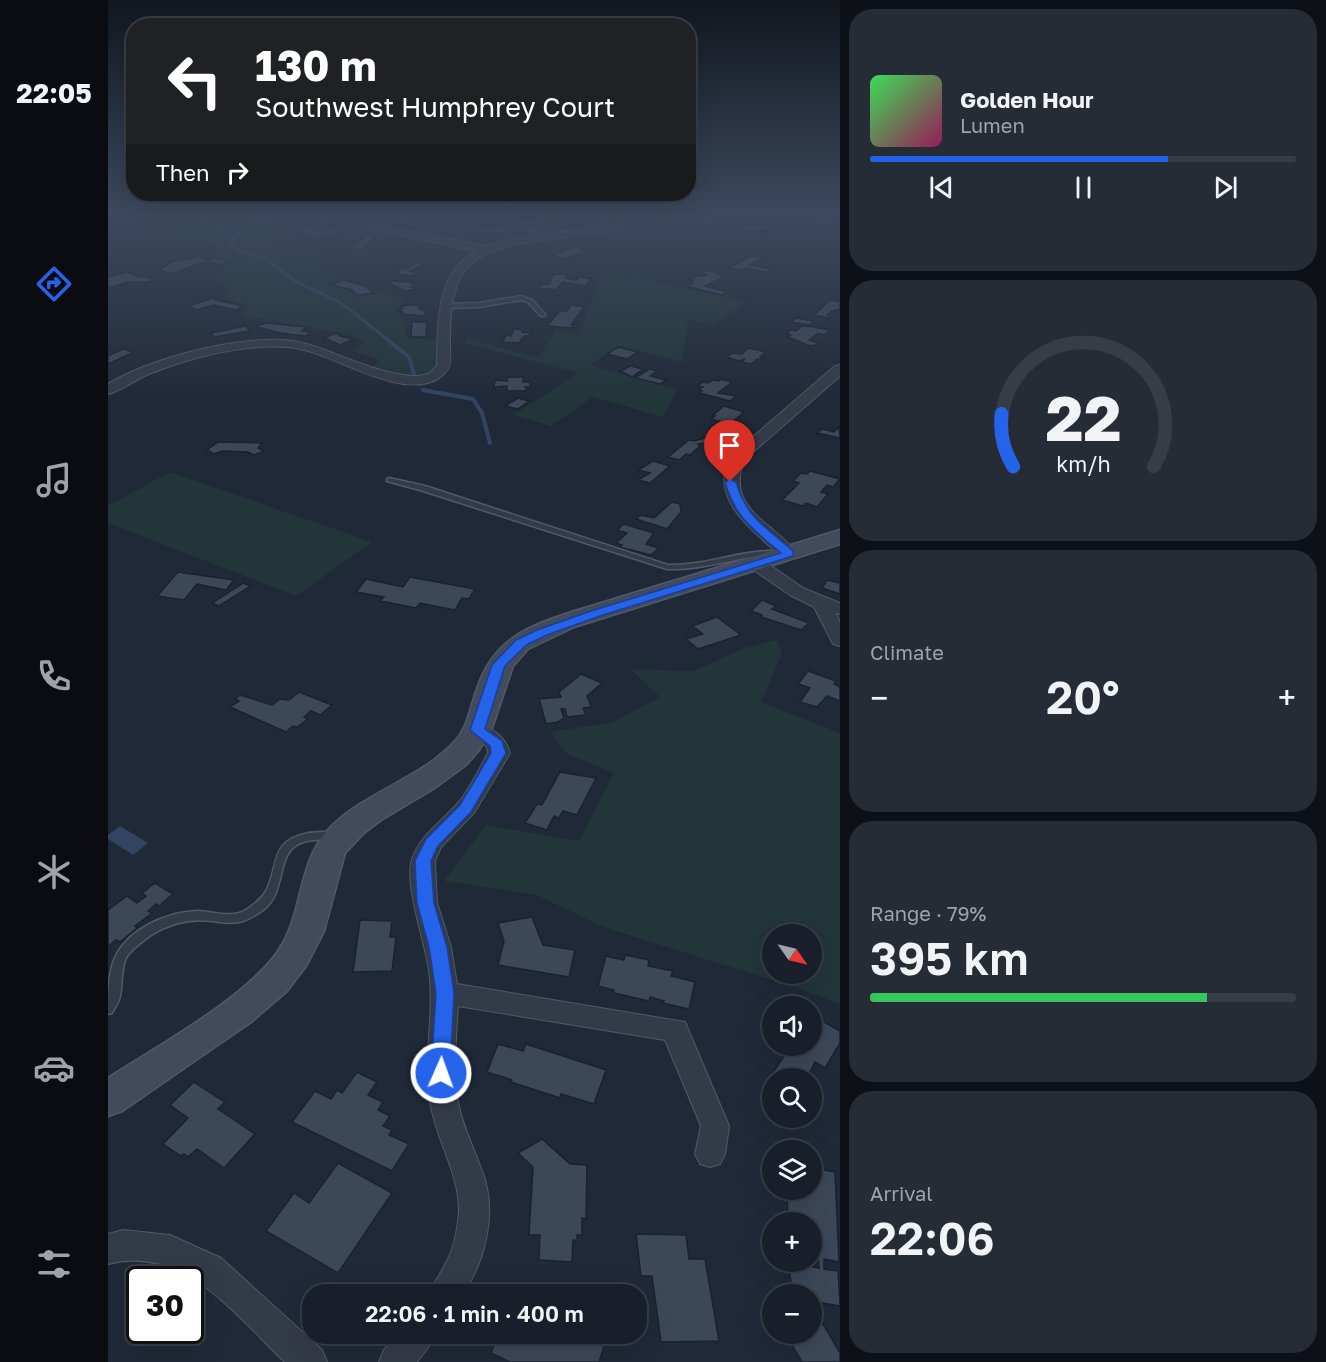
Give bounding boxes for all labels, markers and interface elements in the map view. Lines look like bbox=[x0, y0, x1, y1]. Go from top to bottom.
text: 130 m bbox=[255, 40, 377, 90]
icon: left bbox=[156, 42, 234, 120]
text: 22:05 bbox=[16, 77, 92, 109]
text: Golden Hour bbox=[960, 86, 1094, 113]
text: Southwest Humphrey Court bbox=[255, 91, 615, 123]
text: Lumen bbox=[960, 113, 1025, 137]
icon: right bbox=[221, 156, 254, 189]
text: Then bbox=[156, 159, 209, 186]
icon: previous bbox=[925, 171, 958, 204]
icon: pause bbox=[1067, 171, 1100, 204]
icon: next bbox=[1209, 171, 1242, 204]
icon: directions bbox=[33, 263, 75, 305]
text: 22 bbox=[1045, 381, 1121, 456]
pin bbox=[704, 420, 755, 482]
icon: arrive bbox=[713, 429, 746, 462]
text: km/h bbox=[1056, 452, 1110, 478]
icon: music bbox=[33, 459, 75, 501]
text: Climate bbox=[870, 640, 944, 664]
icon: phone bbox=[33, 655, 75, 697]
text: 20° bbox=[1046, 670, 1120, 724]
text: − bbox=[870, 678, 888, 717]
text: + bbox=[1278, 678, 1296, 717]
icon: climate bbox=[33, 851, 75, 893]
text: Range · 79% bbox=[870, 901, 986, 925]
north arrow bbox=[762, 924, 822, 984]
map controls bbox=[762, 924, 822, 1344]
text: 395 km bbox=[870, 931, 1029, 985]
button: sound bbox=[762, 996, 822, 1056]
position arrow bbox=[409, 1041, 473, 1105]
icon: car bbox=[33, 1047, 75, 1089]
button: search bbox=[762, 1068, 822, 1128]
button: layers bbox=[762, 1140, 822, 1200]
text: Arrival bbox=[870, 1181, 933, 1205]
text: 22:06 bbox=[870, 1211, 995, 1265]
button: + bbox=[762, 1212, 822, 1272]
icon: filters bbox=[33, 1243, 75, 1285]
speed limit sign: 30 bbox=[126, 1266, 204, 1344]
button: − bbox=[762, 1284, 822, 1344]
text: 22:06 · 1 min · 400 m bbox=[365, 1300, 584, 1327]

